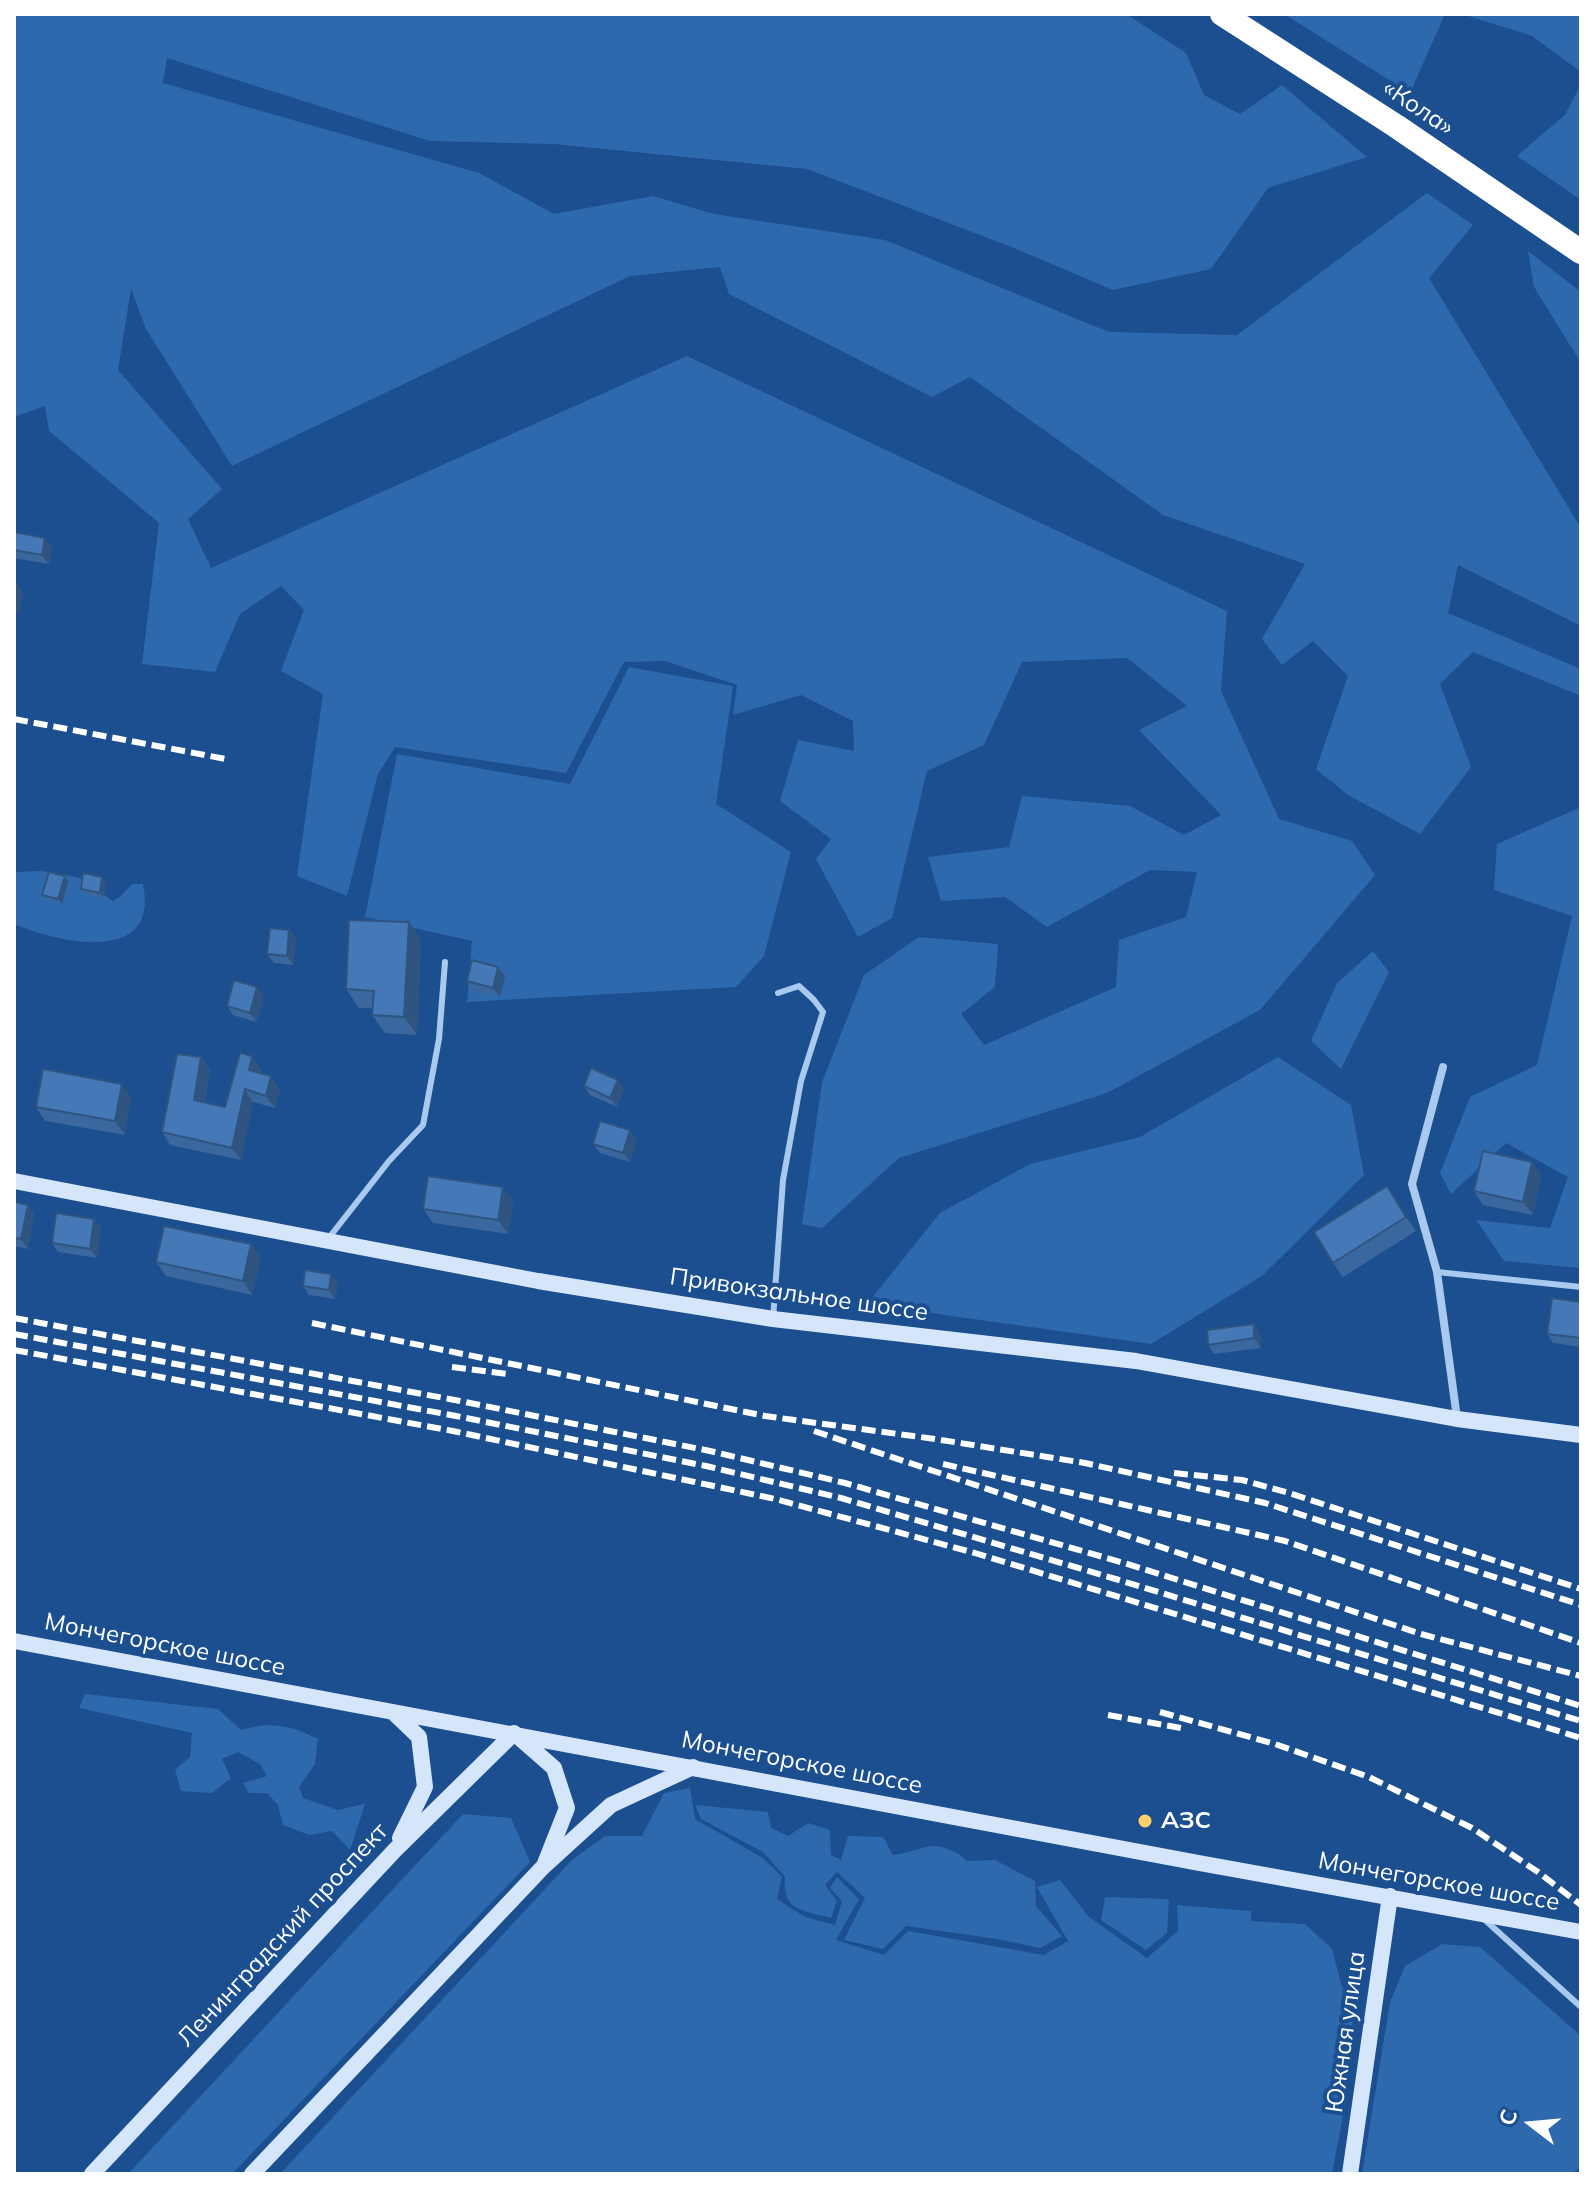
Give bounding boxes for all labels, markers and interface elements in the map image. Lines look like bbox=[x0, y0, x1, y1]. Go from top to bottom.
street label: «Кола» bbox=[1377, 74, 1459, 142]
street label: Привокзальное шоссе bbox=[668, 1263, 930, 1327]
street label: Мончегорское шоссе bbox=[42, 1608, 288, 1682]
street label: Мончегорское шоссе bbox=[679, 1726, 925, 1800]
place label: АЗС bbox=[1161, 1807, 1211, 1835]
marker: АЗС bbox=[1136, 1812, 1154, 1830]
street label: Ленинградский проспект bbox=[172, 1817, 394, 2053]
street label: Мончегорское шоссе bbox=[1316, 1847, 1562, 1917]
street label: Южная улица bbox=[1320, 1949, 1372, 2115]
north arrow bbox=[1491, 2084, 1571, 2164]
text: С bbox=[1492, 2106, 1523, 2128]

